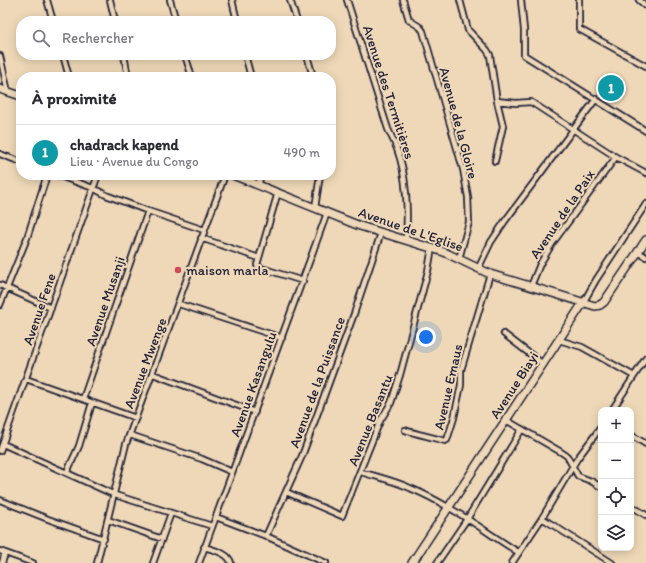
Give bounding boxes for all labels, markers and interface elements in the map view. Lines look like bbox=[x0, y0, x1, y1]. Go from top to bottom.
search box bbox=[16, 16, 336, 60]
street label: Avenue des Termitières bbox=[359, 23, 418, 161]
icon: search bbox=[30, 27, 52, 49]
text: Rechercher bbox=[62, 29, 134, 47]
street label: Avenue de la Gloire bbox=[435, 65, 482, 181]
pin: 1 bbox=[598, 73, 624, 103]
text: À proximité bbox=[32, 88, 117, 108]
text: chadrack kapend bbox=[70, 136, 179, 154]
text: 1 bbox=[42, 145, 48, 160]
text: 490 m bbox=[284, 145, 320, 160]
text: Lieu · Avenue du Congo bbox=[70, 154, 199, 169]
street label: Avenue de la Paix bbox=[526, 166, 599, 262]
street label: Avenue de L'Eglise bbox=[356, 204, 466, 255]
street label: Avenue Musanji bbox=[82, 254, 129, 348]
place label: maison marla bbox=[186, 262, 268, 279]
marker: maison marla bbox=[173, 265, 183, 275]
street label: Avenue Fene bbox=[19, 271, 60, 347]
street label: Avenue de la Puissance bbox=[286, 314, 349, 450]
street label: Avenue Mwenge bbox=[120, 315, 171, 411]
your location bbox=[416, 327, 436, 347]
street label: Avenue Kasangulu bbox=[227, 329, 281, 439]
street label: Avenue Emaus bbox=[430, 343, 467, 432]
street label: Avenue Biayi bbox=[486, 349, 542, 422]
street label: Avenue Basantu bbox=[344, 372, 397, 469]
map controls bbox=[598, 407, 634, 551]
button: + bbox=[598, 407, 634, 443]
button: − bbox=[598, 443, 634, 479]
button: locate bbox=[598, 479, 634, 515]
button: layers bbox=[598, 515, 634, 551]

